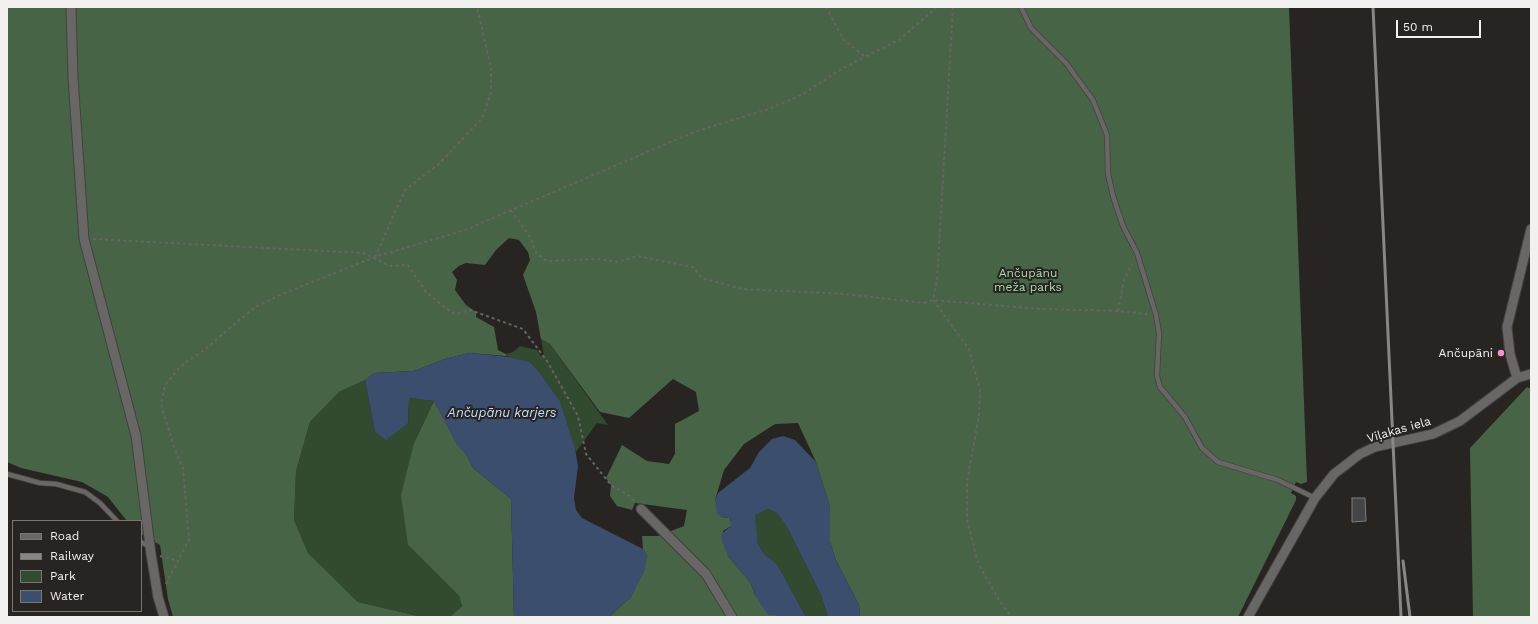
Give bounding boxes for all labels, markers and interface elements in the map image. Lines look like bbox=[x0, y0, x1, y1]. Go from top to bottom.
scale bar bbox=[1398, 12, 1483, 38]
text: 50 m bbox=[1403, 20, 1433, 34]
park label: Ančupānu meža parks bbox=[994, 266, 1062, 294]
place label: Ančupāni bbox=[1439, 346, 1493, 360]
marker: Ančupāni bbox=[1496, 348, 1506, 358]
water label: Ančupānu karjers bbox=[448, 405, 556, 421]
street label: Viļakas iela bbox=[1365, 414, 1433, 446]
legend bbox=[12, 520, 142, 612]
text: Road bbox=[50, 529, 79, 543]
text: Railway bbox=[50, 549, 94, 563]
text: Park bbox=[50, 569, 76, 583]
text: Water bbox=[50, 589, 84, 603]

